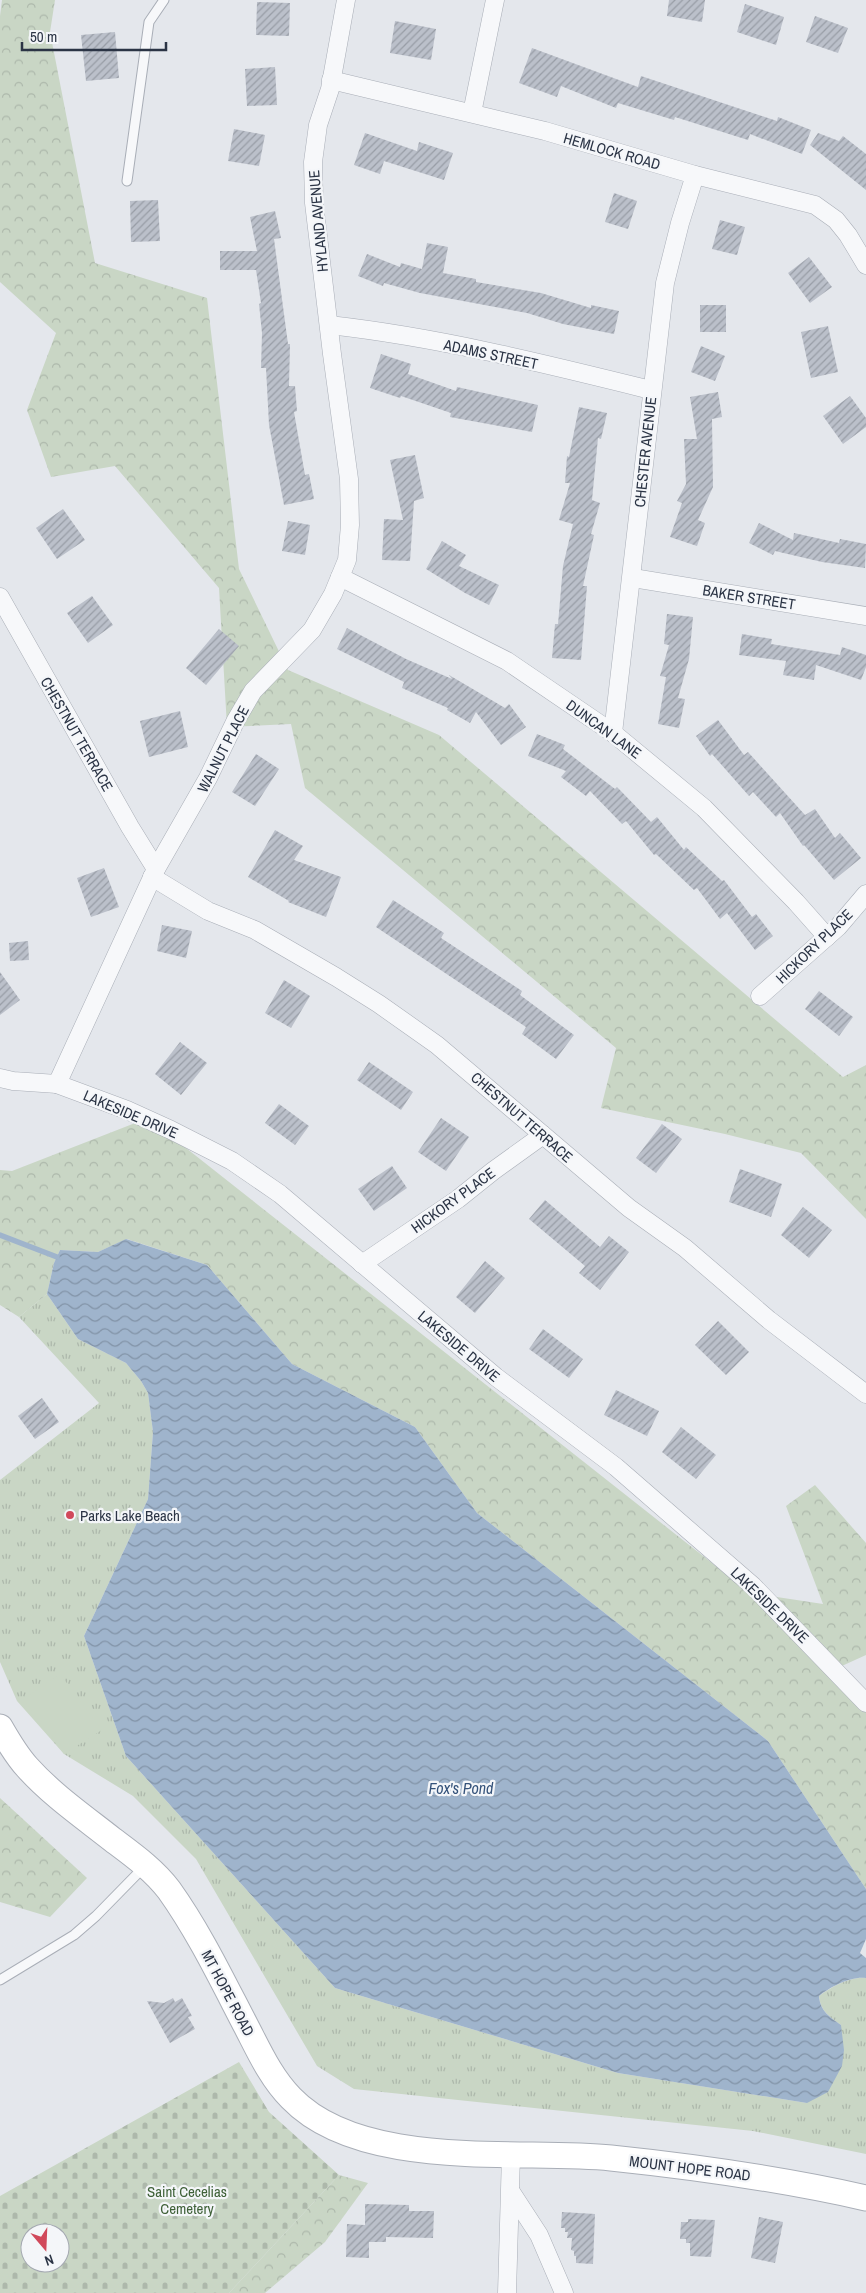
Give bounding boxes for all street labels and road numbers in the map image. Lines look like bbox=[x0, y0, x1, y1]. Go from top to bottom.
street label: HEMLOCK ROAD bbox=[561, 127, 663, 175]
street label: HYLAND AVENUE bbox=[303, 169, 333, 273]
street label: ADAMS STREET bbox=[441, 334, 540, 374]
street label: CHESTER AVENUE bbox=[629, 396, 661, 508]
street label: BAKER STREET bbox=[701, 579, 797, 615]
street label: CHESTNUT TERRACE bbox=[36, 673, 118, 795]
street label: DUNCAN LANE bbox=[562, 695, 646, 763]
street label: WALNUT PLACE bbox=[192, 702, 254, 796]
street label: HICKORY PLACE bbox=[771, 904, 857, 988]
street label: CHESTNUT TERRACE bbox=[467, 1067, 577, 1167]
street label: LAKESIDE DRIVE bbox=[80, 1085, 182, 1143]
street label: HICKORY PLACE bbox=[407, 1162, 499, 1238]
street label: LAKESIDE DRIVE bbox=[413, 1305, 505, 1387]
street label: LAKESIDE DRIVE bbox=[726, 1562, 814, 1648]
street label: MT HOPE ROAD bbox=[196, 1946, 260, 2040]
street label: MOUNT HOPE ROAD bbox=[628, 2150, 752, 2186]

